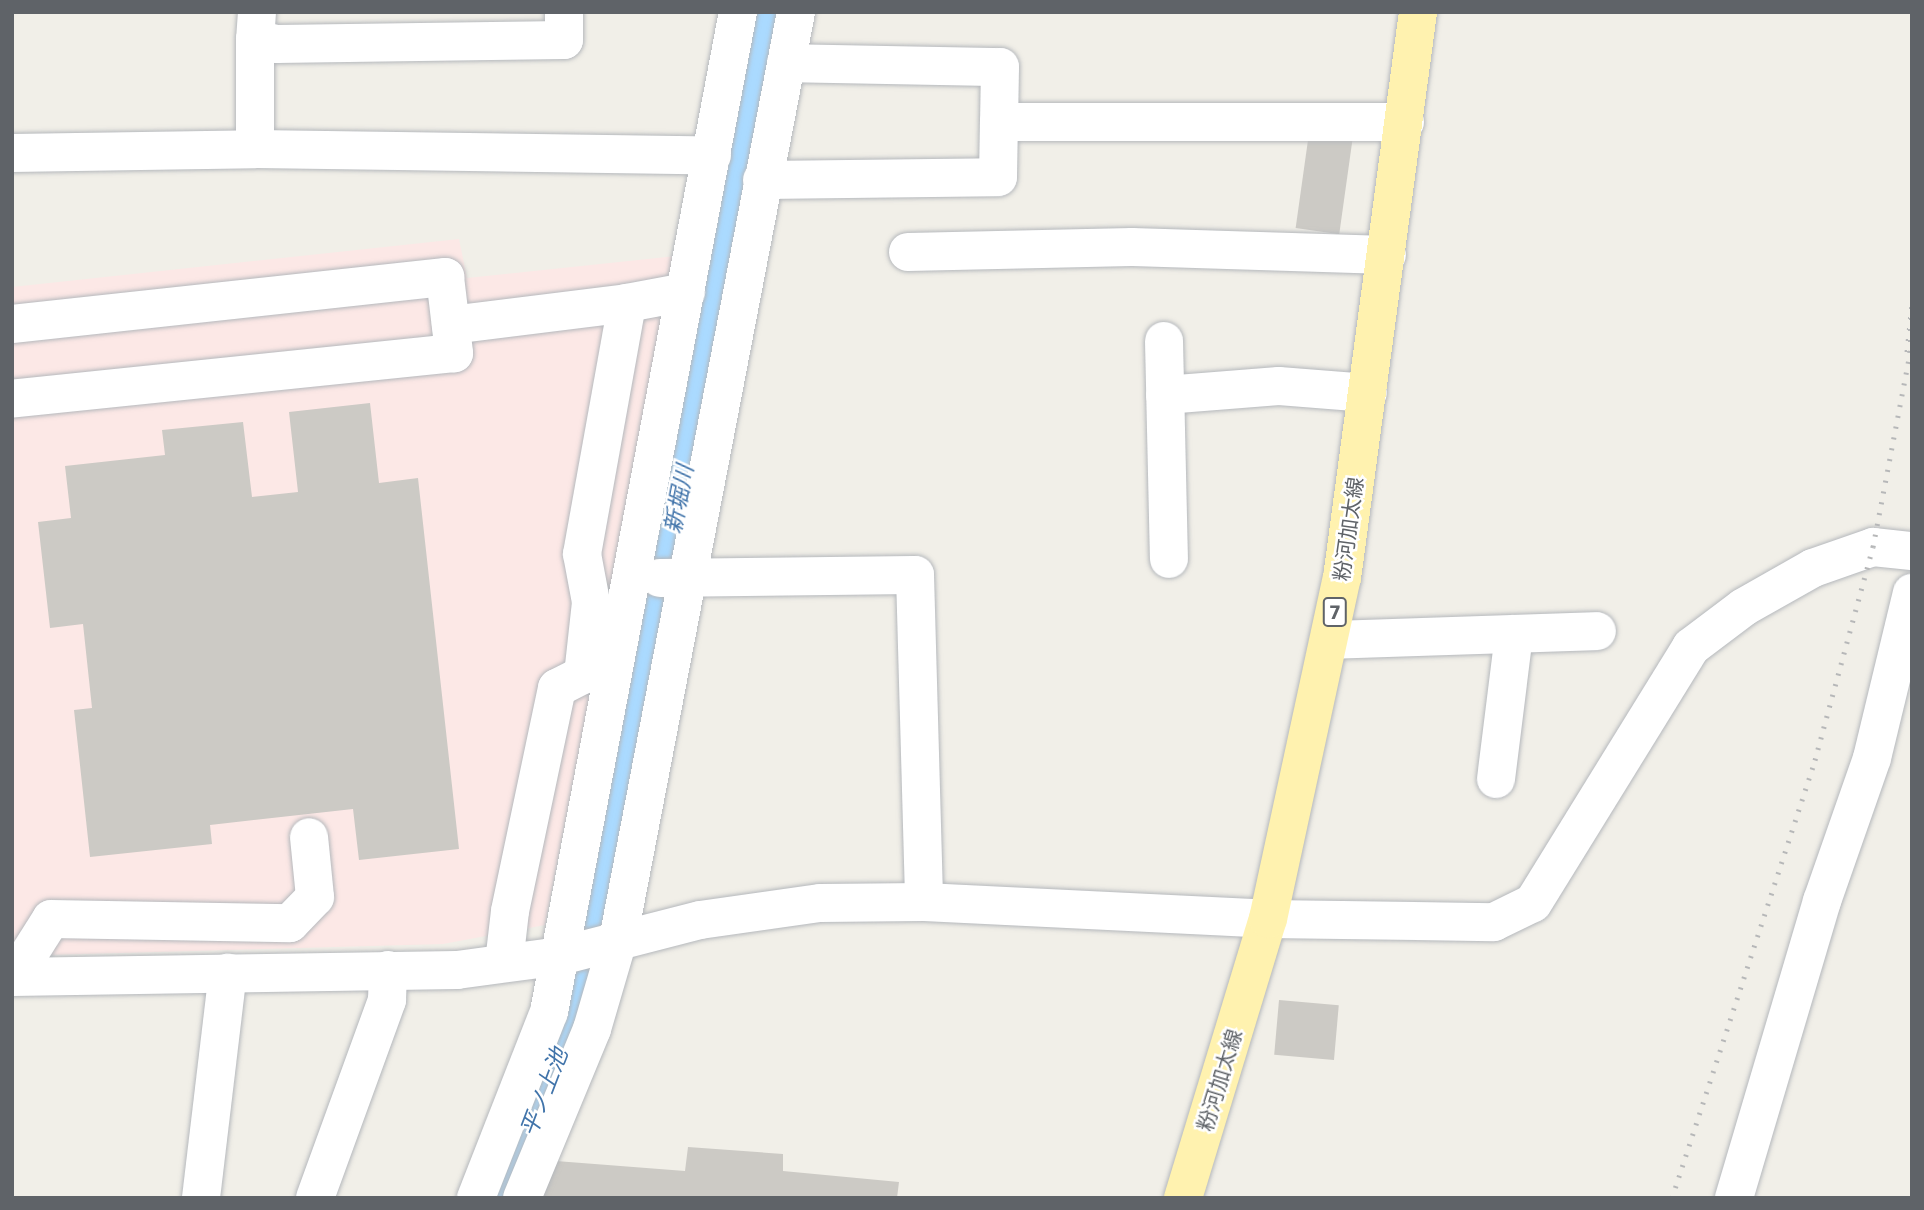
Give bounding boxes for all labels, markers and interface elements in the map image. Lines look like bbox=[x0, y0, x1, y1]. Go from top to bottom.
water label: 新堀川 bbox=[658, 463, 698, 535]
street label: 粉河加太線 bbox=[1328, 475, 1368, 583]
road number: 7 bbox=[1323, 596, 1347, 628]
street label: 粉河加太線 bbox=[1192, 1026, 1246, 1134]
water label: 平ノ上池 bbox=[514, 1044, 572, 1140]

